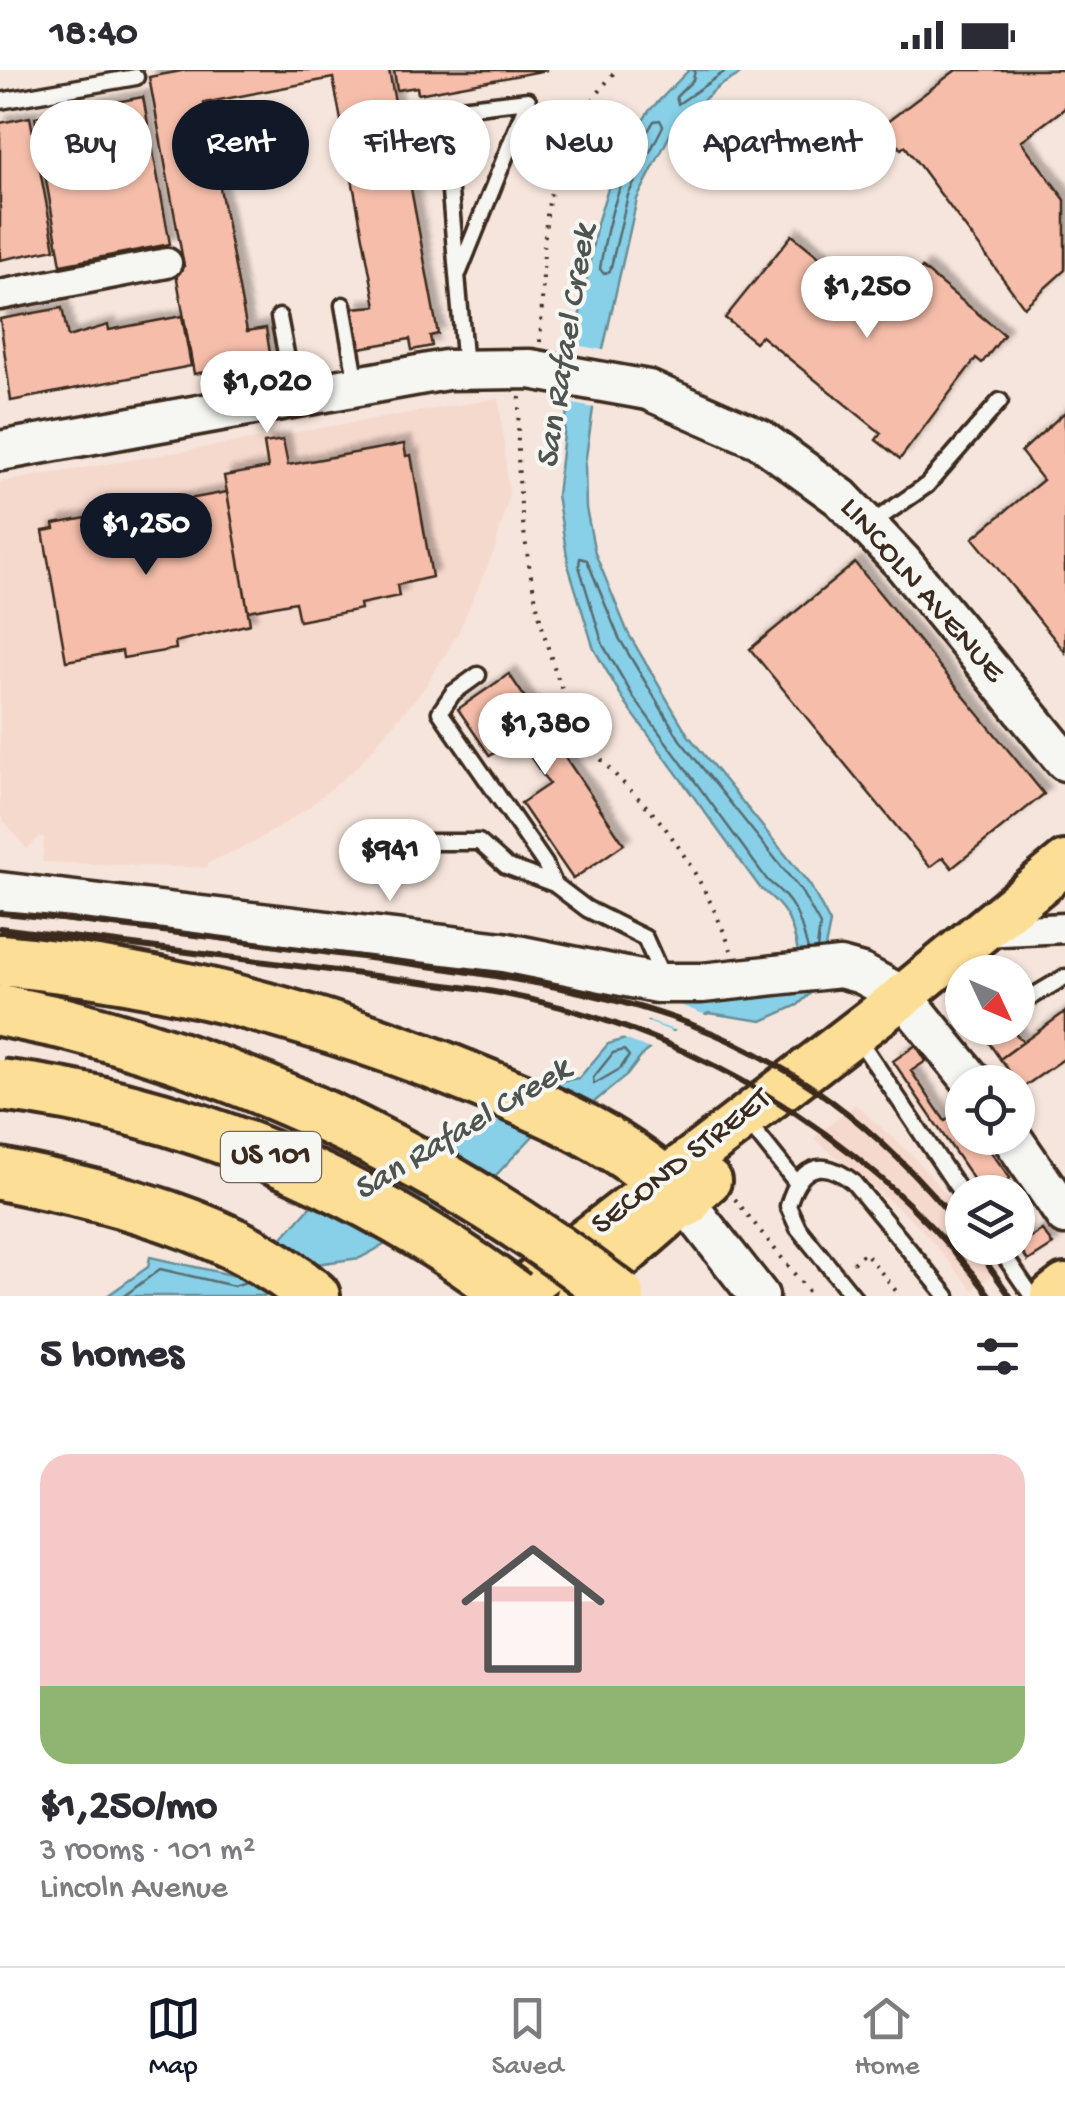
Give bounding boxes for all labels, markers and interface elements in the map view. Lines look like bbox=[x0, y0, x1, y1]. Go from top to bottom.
text: 18:40 bbox=[50, 13, 138, 57]
chip: Buy bbox=[30, 100, 152, 190]
chip: Rent bbox=[172, 100, 309, 190]
chip: Filters bbox=[329, 100, 490, 190]
chip: New bbox=[510, 100, 648, 190]
chip: Apartment bbox=[668, 100, 896, 190]
water label: San Rafael Creek bbox=[529, 219, 608, 472]
pin: $1,250 bbox=[786, 256, 948, 341]
text: $1,250 bbox=[823, 269, 911, 307]
pin: $1,020 bbox=[186, 351, 348, 436]
text: $1,020 bbox=[222, 364, 312, 402]
street label: LINCOLN AVENUE bbox=[830, 491, 1012, 692]
pin: $1,250 bbox=[65, 493, 227, 578]
text: $1,250 bbox=[102, 506, 190, 544]
pin: $1,380 bbox=[464, 693, 626, 778]
text: $1,380 bbox=[500, 706, 590, 744]
pin: $941 bbox=[331, 819, 449, 904]
text: $941 bbox=[361, 832, 419, 870]
north arrow bbox=[945, 955, 1035, 1045]
map controls bbox=[945, 955, 1035, 1265]
water label: San Rafael Creek bbox=[347, 1048, 582, 1212]
button: locate bbox=[945, 1065, 1035, 1155]
street label: SECOND STREET bbox=[585, 1080, 780, 1245]
road number: US 101 bbox=[221, 1132, 321, 1182]
button: layers bbox=[945, 1175, 1035, 1265]
icon: filters bbox=[970, 1329, 1025, 1384]
text: 5 homes bbox=[40, 1332, 183, 1381]
icon: home bbox=[443, 1519, 623, 1699]
text: $1,250/mo bbox=[40, 1784, 217, 1833]
text: 3 rooms · 101 m² bbox=[40, 1833, 255, 1871]
text: Lincoln Avenue bbox=[40, 1871, 227, 1909]
tab: Map bbox=[146, 1991, 201, 2084]
tab: Saved bbox=[492, 1991, 563, 2084]
tab: Home bbox=[855, 1991, 919, 2084]

